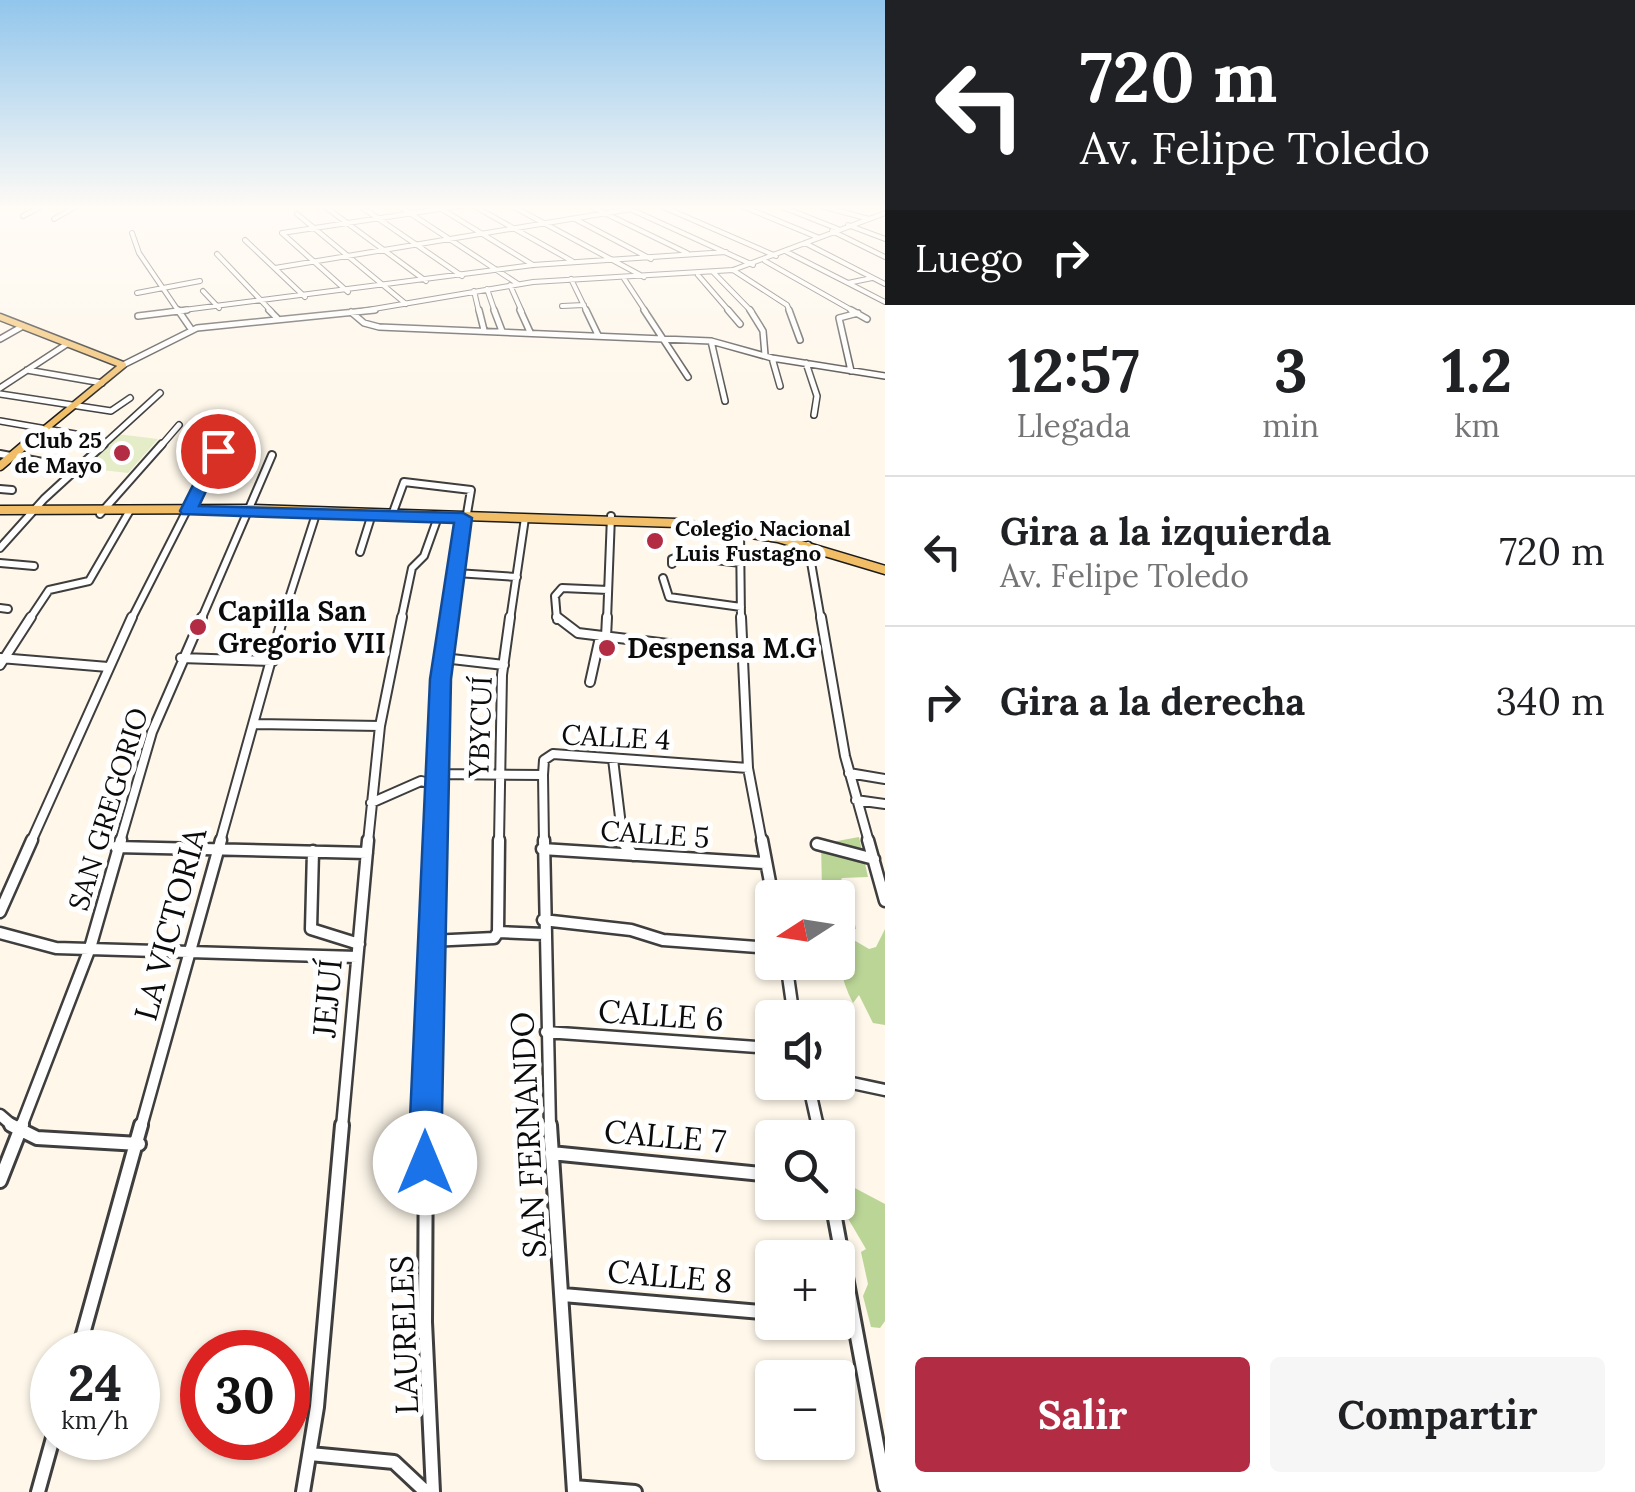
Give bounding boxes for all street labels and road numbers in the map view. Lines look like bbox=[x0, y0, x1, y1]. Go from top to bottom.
street label: YBYCUÍ bbox=[460, 675, 500, 780]
street label: SAN GREGORIO bbox=[60, 703, 156, 915]
street label: CALLE 4 bbox=[561, 716, 671, 758]
street label: CALLE 5 bbox=[599, 812, 711, 856]
street label: LA VICTORIA bbox=[125, 822, 216, 1025]
street label: JEJUÍ bbox=[303, 957, 351, 1040]
street label: CALLE 6 bbox=[597, 990, 725, 1040]
street label: SAN FERNANDO bbox=[501, 1011, 555, 1259]
street label: CALLE 7 bbox=[602, 1110, 728, 1162]
street label: CALLE 8 bbox=[606, 1250, 734, 1302]
street label: LAURELES bbox=[381, 1255, 427, 1415]

